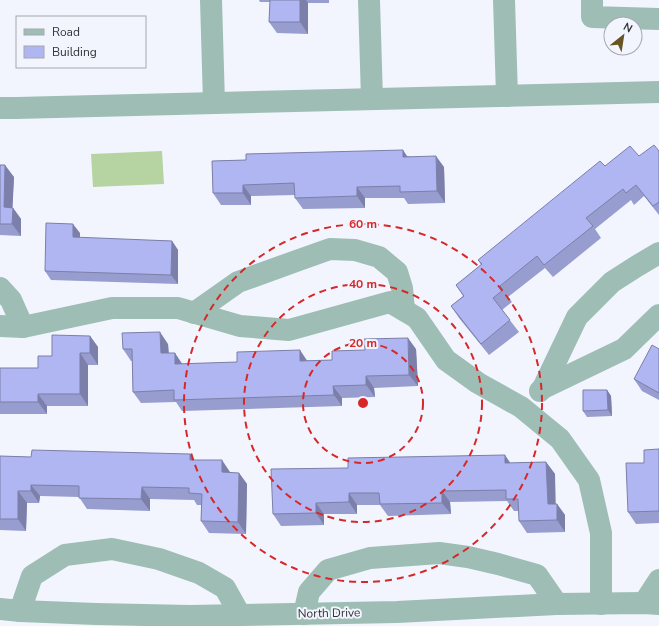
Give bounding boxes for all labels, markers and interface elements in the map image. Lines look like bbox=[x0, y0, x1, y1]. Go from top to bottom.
legend bbox=[16, 16, 146, 68]
north arrow bbox=[603, 16, 643, 56]
text: N bbox=[620, 19, 635, 36]
text: Road bbox=[52, 24, 80, 40]
text: Building bbox=[52, 44, 97, 60]
text: 60 m bbox=[349, 216, 377, 232]
text: 40 m bbox=[349, 276, 377, 292]
text: 20 m bbox=[349, 335, 377, 351]
centre of rings bbox=[356, 396, 370, 410]
street label: North Drive bbox=[297, 604, 361, 622]

